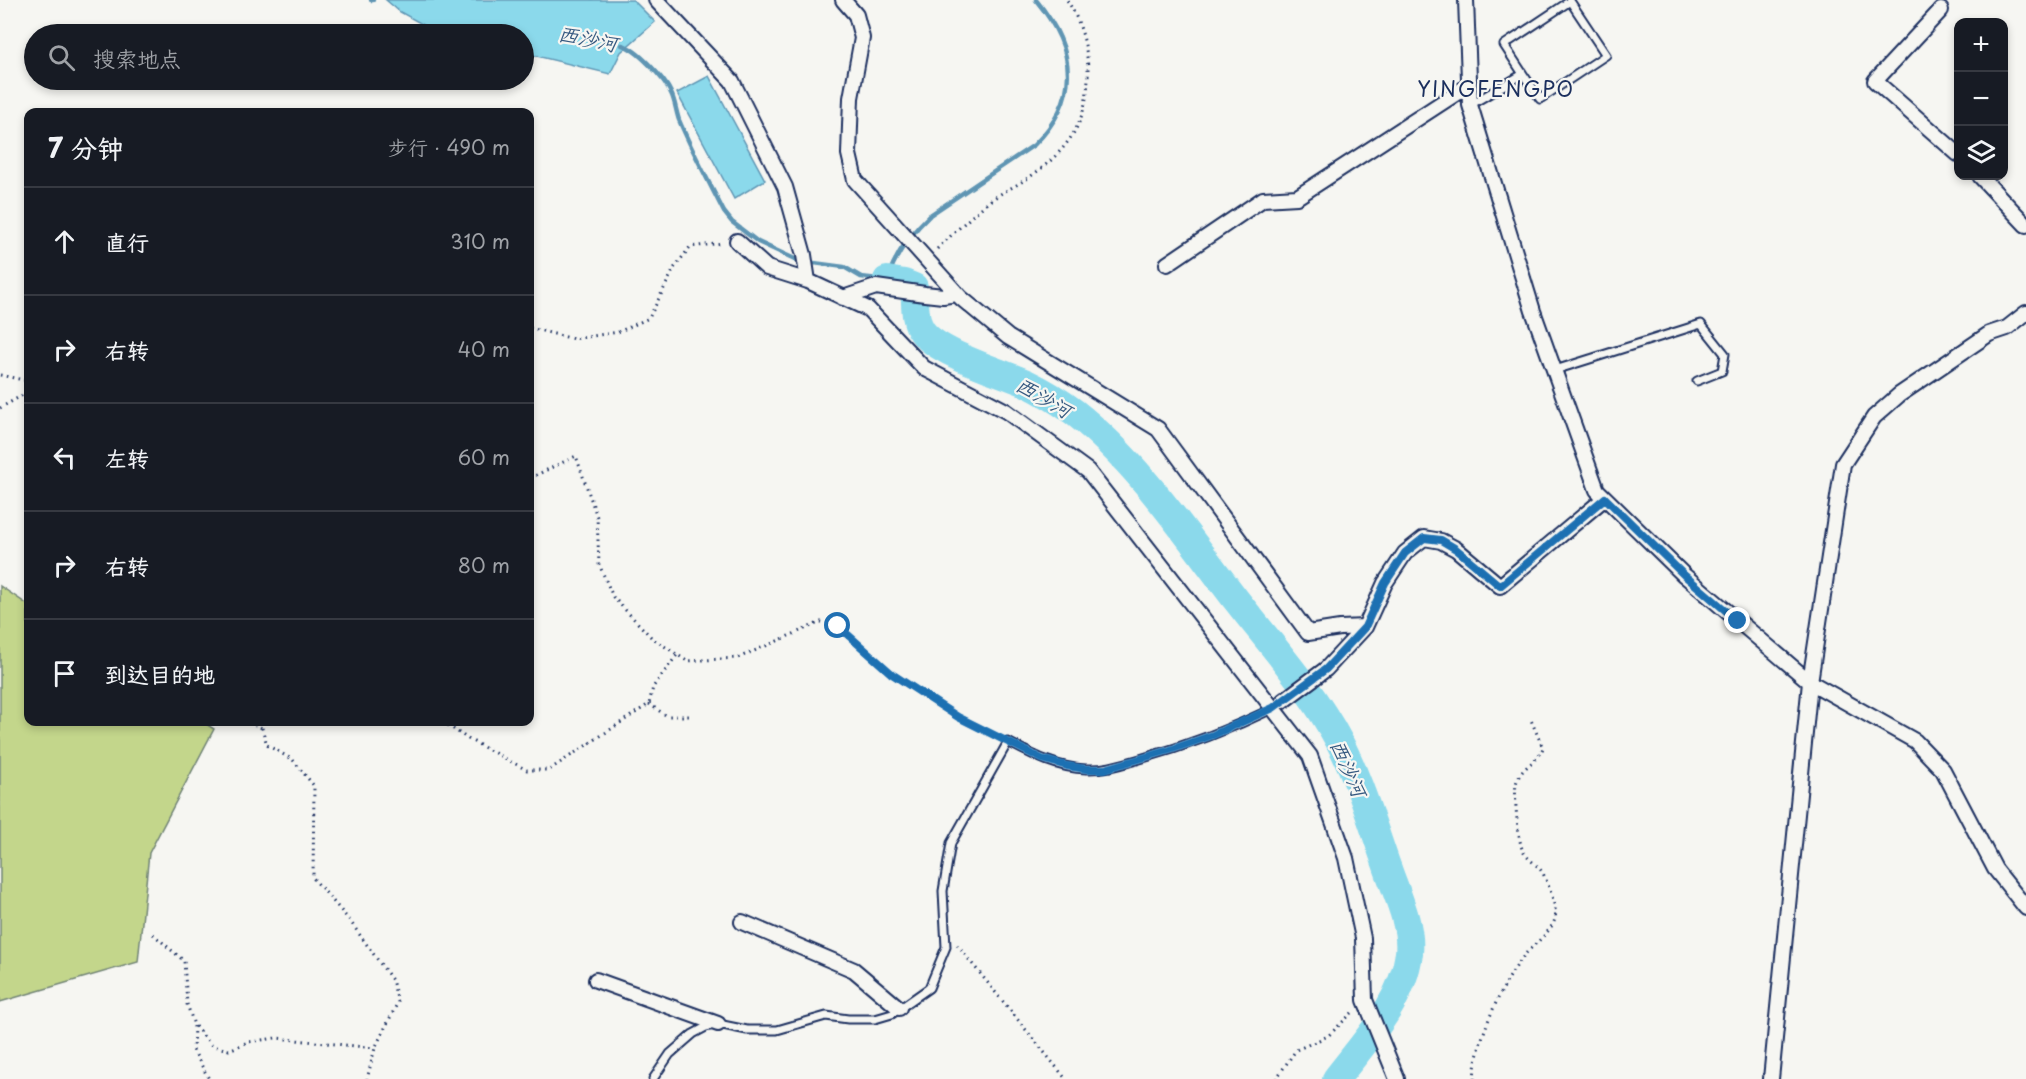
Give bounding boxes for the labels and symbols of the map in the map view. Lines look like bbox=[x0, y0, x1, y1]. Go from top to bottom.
water label: 西沙河 bbox=[556, 18, 623, 59]
district label: YINGFENGPO bbox=[1417, 72, 1575, 104]
water label: 西沙河 bbox=[1011, 369, 1080, 426]
route end bbox=[1724, 607, 1750, 633]
route start bbox=[824, 612, 850, 638]
water label: 西沙河 bbox=[1323, 734, 1376, 804]

